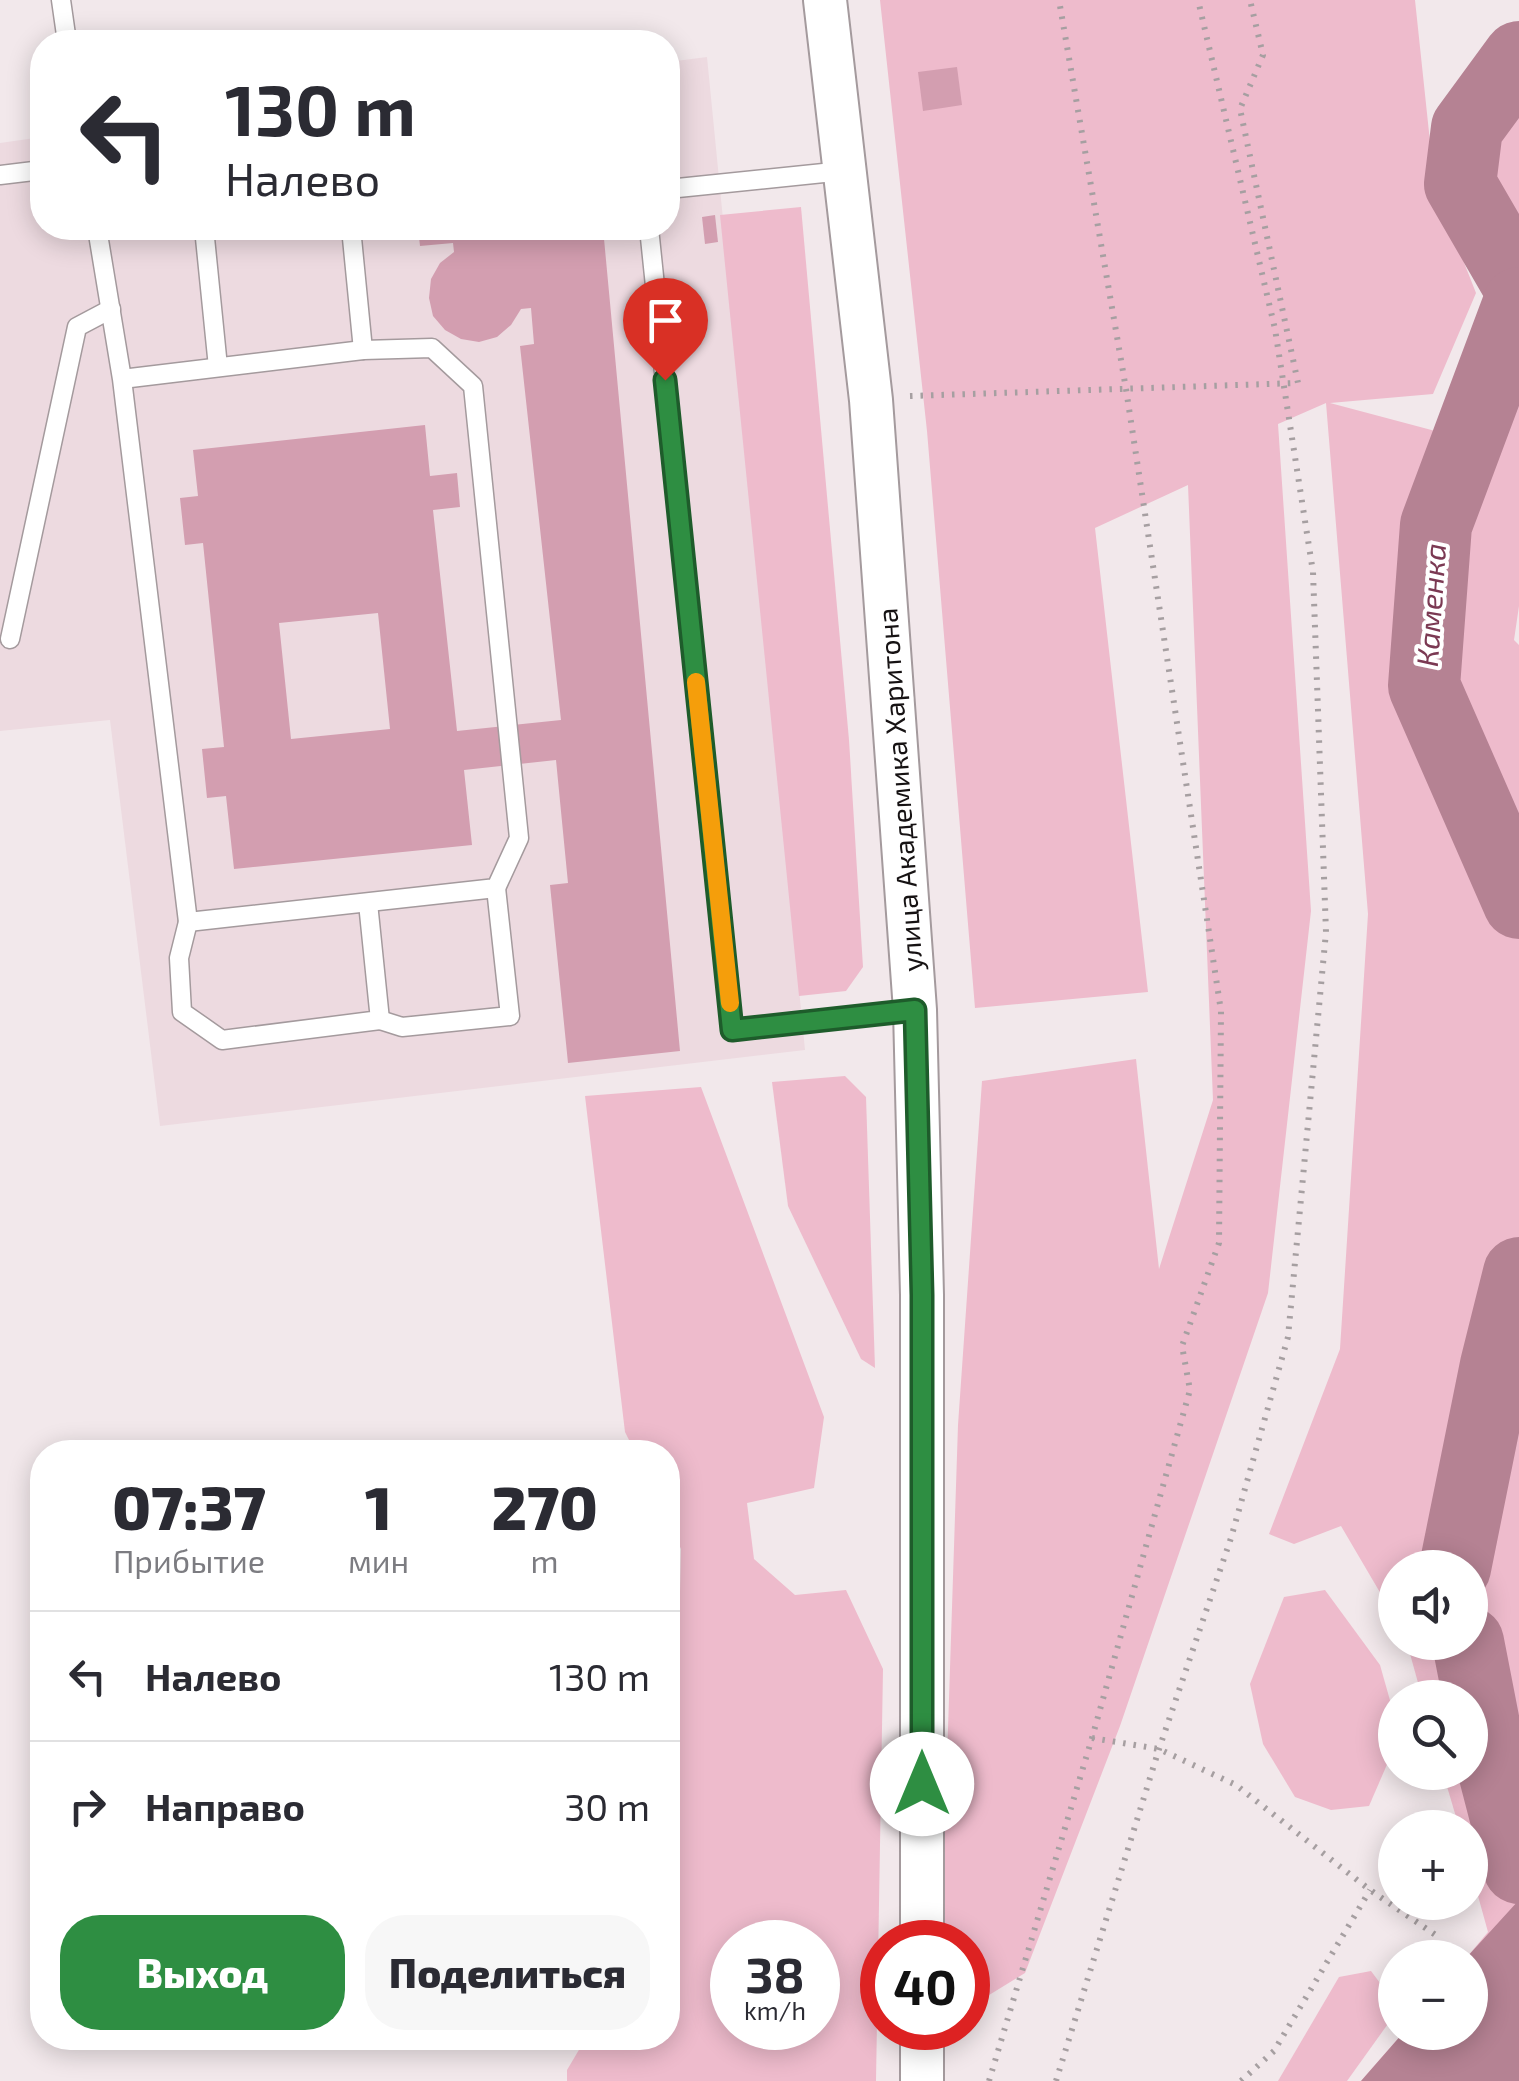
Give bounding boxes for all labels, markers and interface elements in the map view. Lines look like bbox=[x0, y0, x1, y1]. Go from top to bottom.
text: 130 m bbox=[225, 66, 416, 150]
icon: left bbox=[60, 70, 190, 200]
text: Налево bbox=[225, 151, 380, 205]
pin bbox=[623, 278, 708, 381]
icon: arrive bbox=[638, 293, 693, 348]
water label: Каменка bbox=[1408, 542, 1452, 668]
street label: улица Академика Харитона bbox=[869, 607, 929, 973]
text: 07:37 bbox=[112, 1470, 266, 1542]
text: 1 bbox=[365, 1470, 392, 1542]
text: 270 bbox=[491, 1470, 598, 1542]
text: Прибытие bbox=[113, 1541, 265, 1579]
text: мин bbox=[348, 1541, 409, 1579]
text: m bbox=[531, 1541, 559, 1579]
map controls bbox=[1378, 1550, 1488, 2050]
button: sound bbox=[1378, 1550, 1488, 1660]
icon: left bbox=[60, 1649, 115, 1704]
text: Налево bbox=[145, 1653, 281, 1699]
text: 130 m bbox=[549, 1653, 650, 1699]
button: search bbox=[1378, 1680, 1488, 1790]
position arrow bbox=[870, 1732, 974, 1836]
icon: right bbox=[60, 1779, 115, 1834]
text: Направо bbox=[145, 1783, 305, 1829]
text: 30 m bbox=[564, 1783, 650, 1829]
button: + bbox=[1378, 1810, 1488, 1920]
button: Выход bbox=[60, 1915, 345, 2030]
button: Поделиться bbox=[365, 1915, 650, 2030]
speed limit sign: 40 bbox=[860, 1920, 990, 2050]
button: − bbox=[1378, 1940, 1488, 2050]
text: 38 bbox=[745, 1943, 805, 2003]
text: km/h bbox=[744, 1995, 806, 2025]

